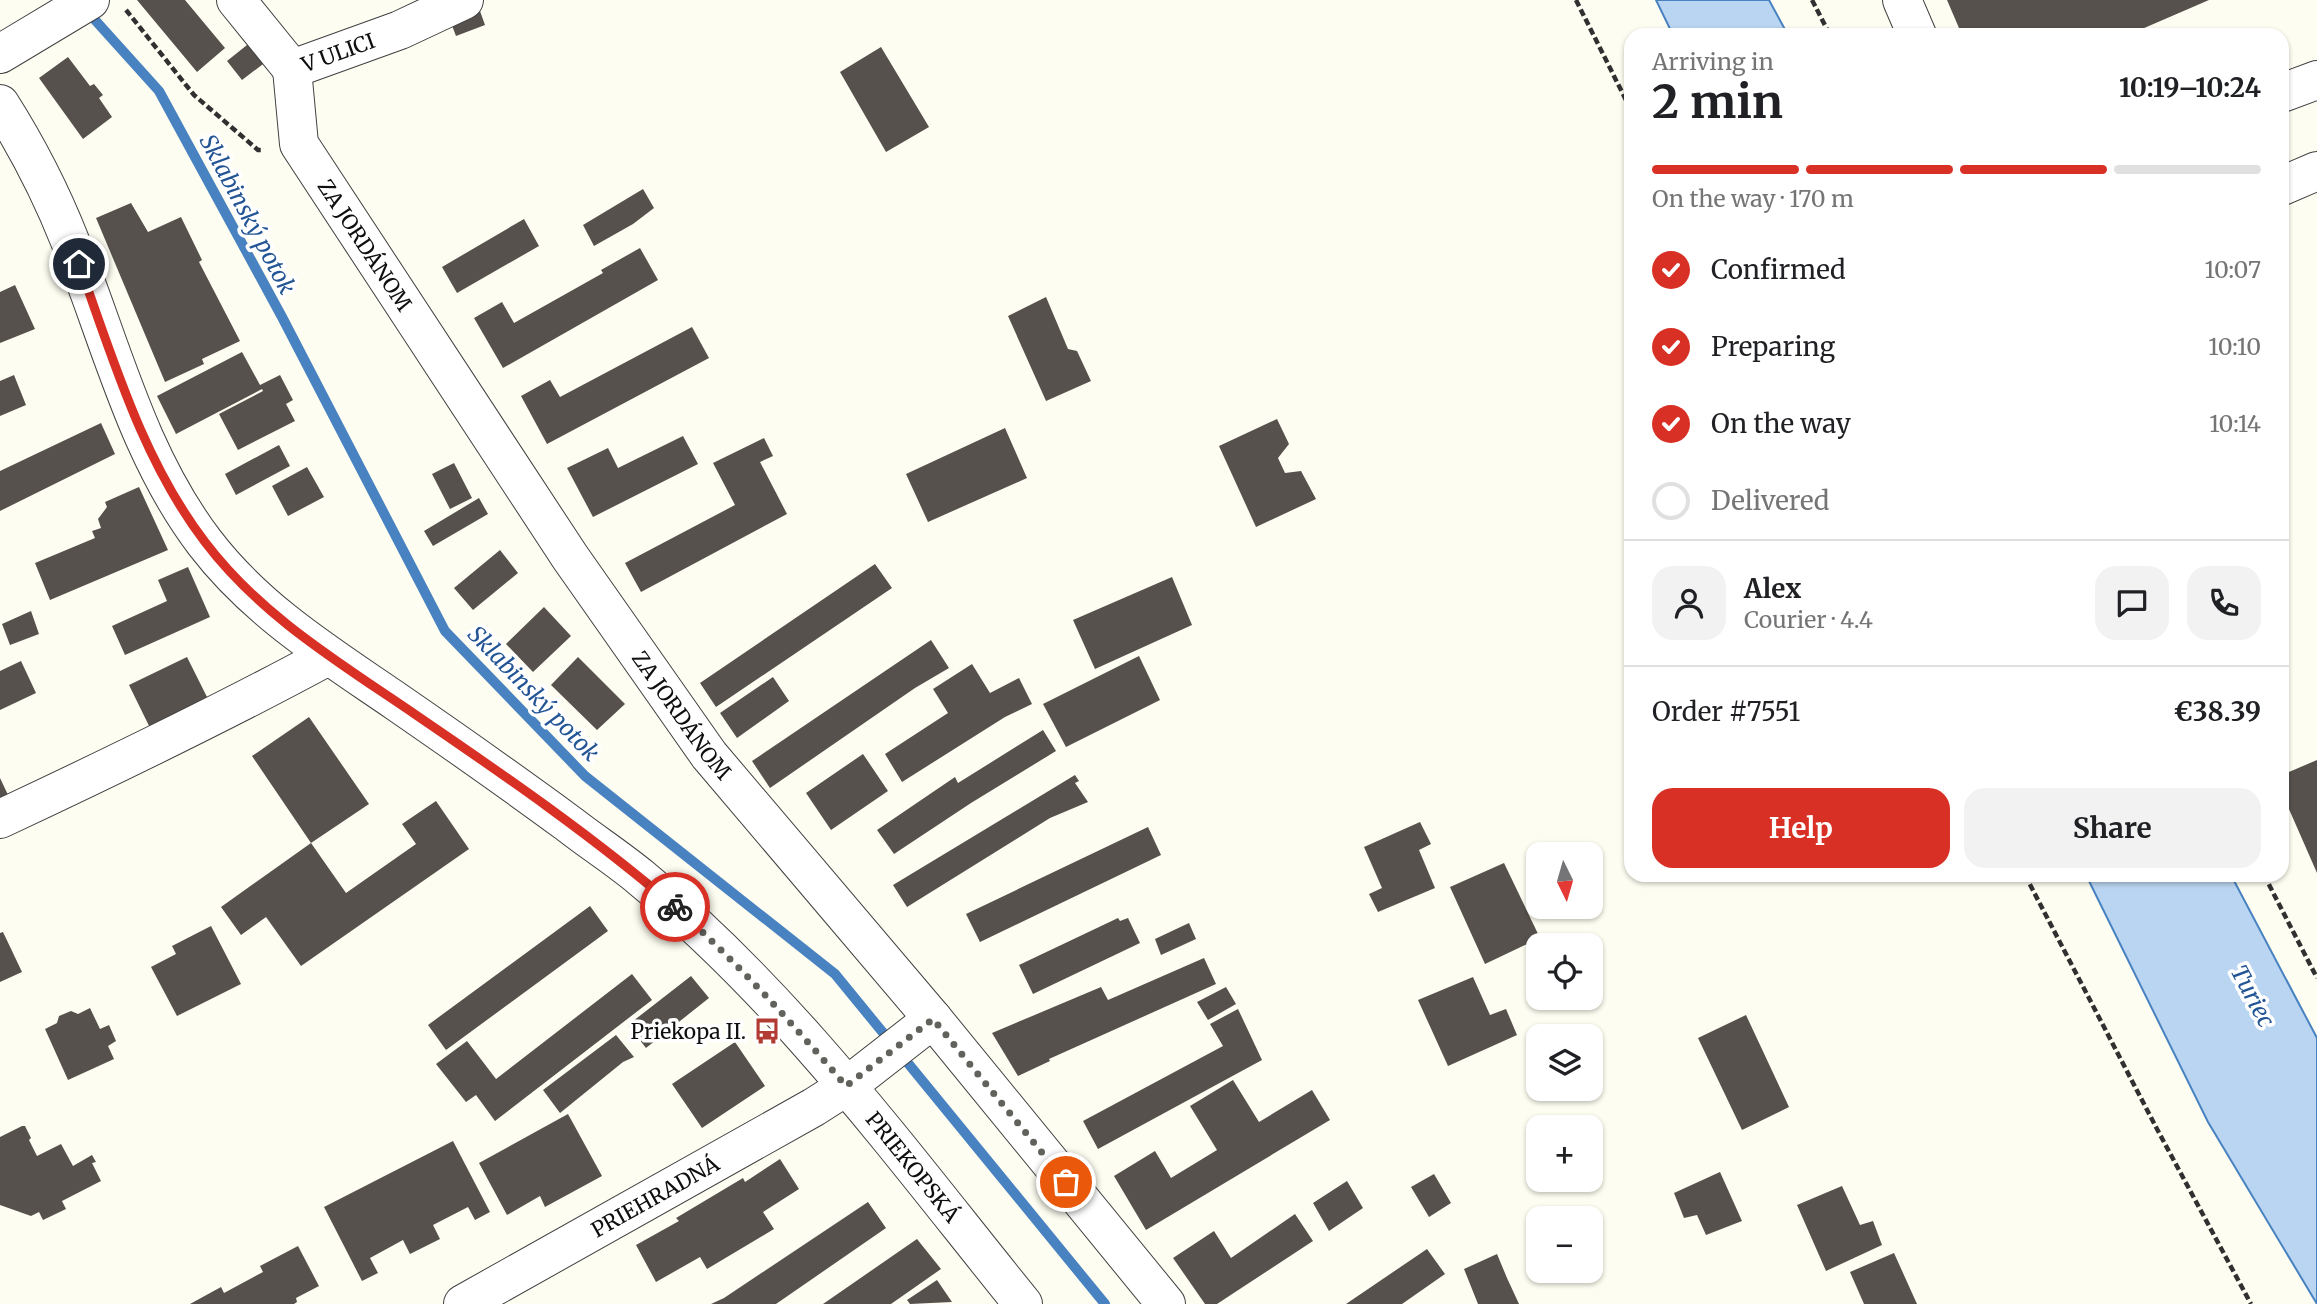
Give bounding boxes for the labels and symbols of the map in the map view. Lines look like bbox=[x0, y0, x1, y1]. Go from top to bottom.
street label: V ULICI bbox=[297, 27, 378, 78]
water label: Sklabinský potok bbox=[194, 129, 302, 299]
street label: ZA JORDÁNOM bbox=[312, 174, 418, 316]
pin bbox=[49, 234, 109, 294]
water label: Sklabinský potok bbox=[462, 619, 606, 767]
street label: ZA JORDÁNOM bbox=[627, 646, 737, 785]
north arrow bbox=[1526, 842, 1603, 919]
courier bbox=[640, 872, 710, 942]
water label: Turiec bbox=[2225, 960, 2282, 1032]
bus stop icon: Priekopa II. bbox=[752, 1016, 782, 1046]
place label: Priekopa II. bbox=[630, 1018, 746, 1045]
street label: PRIEKOPSKÁ bbox=[860, 1106, 967, 1228]
street label: PRIEHRADNÁ bbox=[586, 1149, 724, 1243]
pin bbox=[1036, 1152, 1096, 1212]

